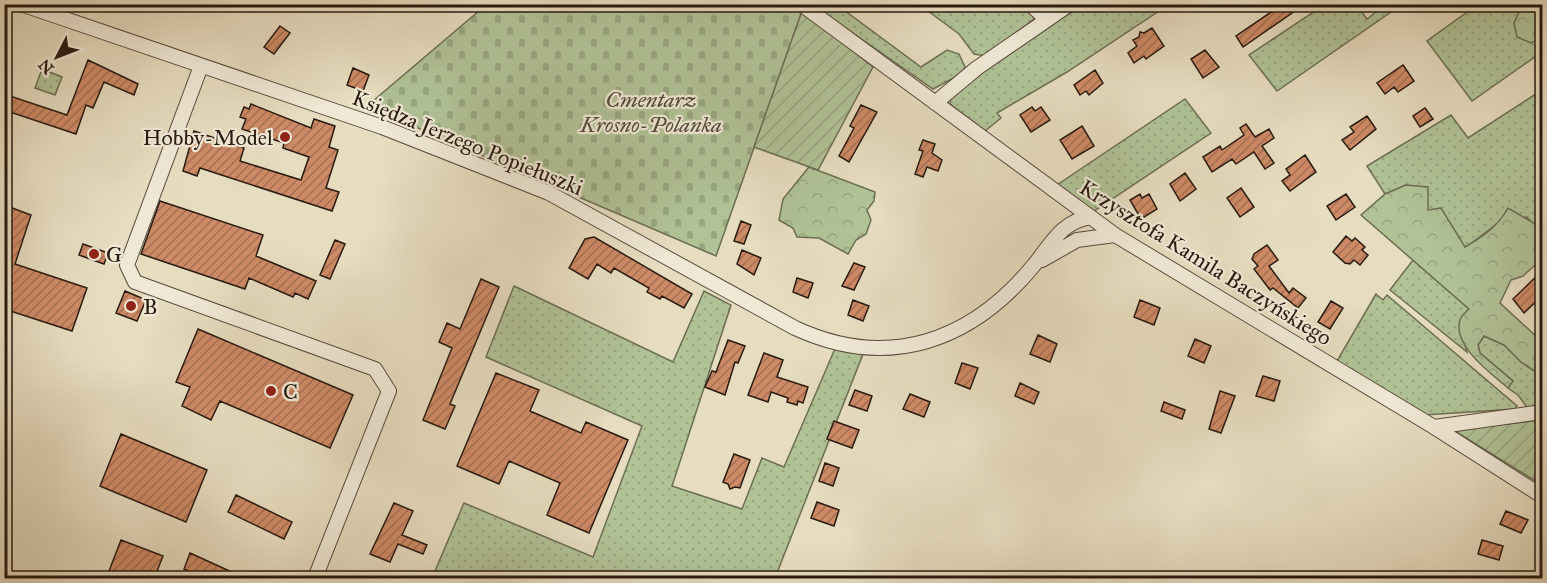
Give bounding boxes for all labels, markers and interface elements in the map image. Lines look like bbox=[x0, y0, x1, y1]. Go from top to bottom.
north arrow bbox=[27, 27, 87, 87]
text: N bbox=[34, 55, 58, 78]
street label: Księdza Jerzego Popiełuszki bbox=[348, 84, 587, 201]
park label: Cmentarz Krosno-Polanka bbox=[579, 86, 722, 138]
place label: Hobby-Model bbox=[143, 124, 273, 151]
marker: Hobby-Model bbox=[278, 130, 292, 144]
street label: Krzysztofa Kamila Baczyńskiego bbox=[1075, 173, 1337, 351]
place label: G bbox=[106, 241, 122, 268]
marker: G bbox=[87, 247, 101, 261]
place label: B bbox=[143, 293, 158, 320]
marker: B bbox=[124, 299, 138, 313]
place label: C bbox=[283, 378, 298, 405]
marker: C bbox=[264, 384, 278, 398]

